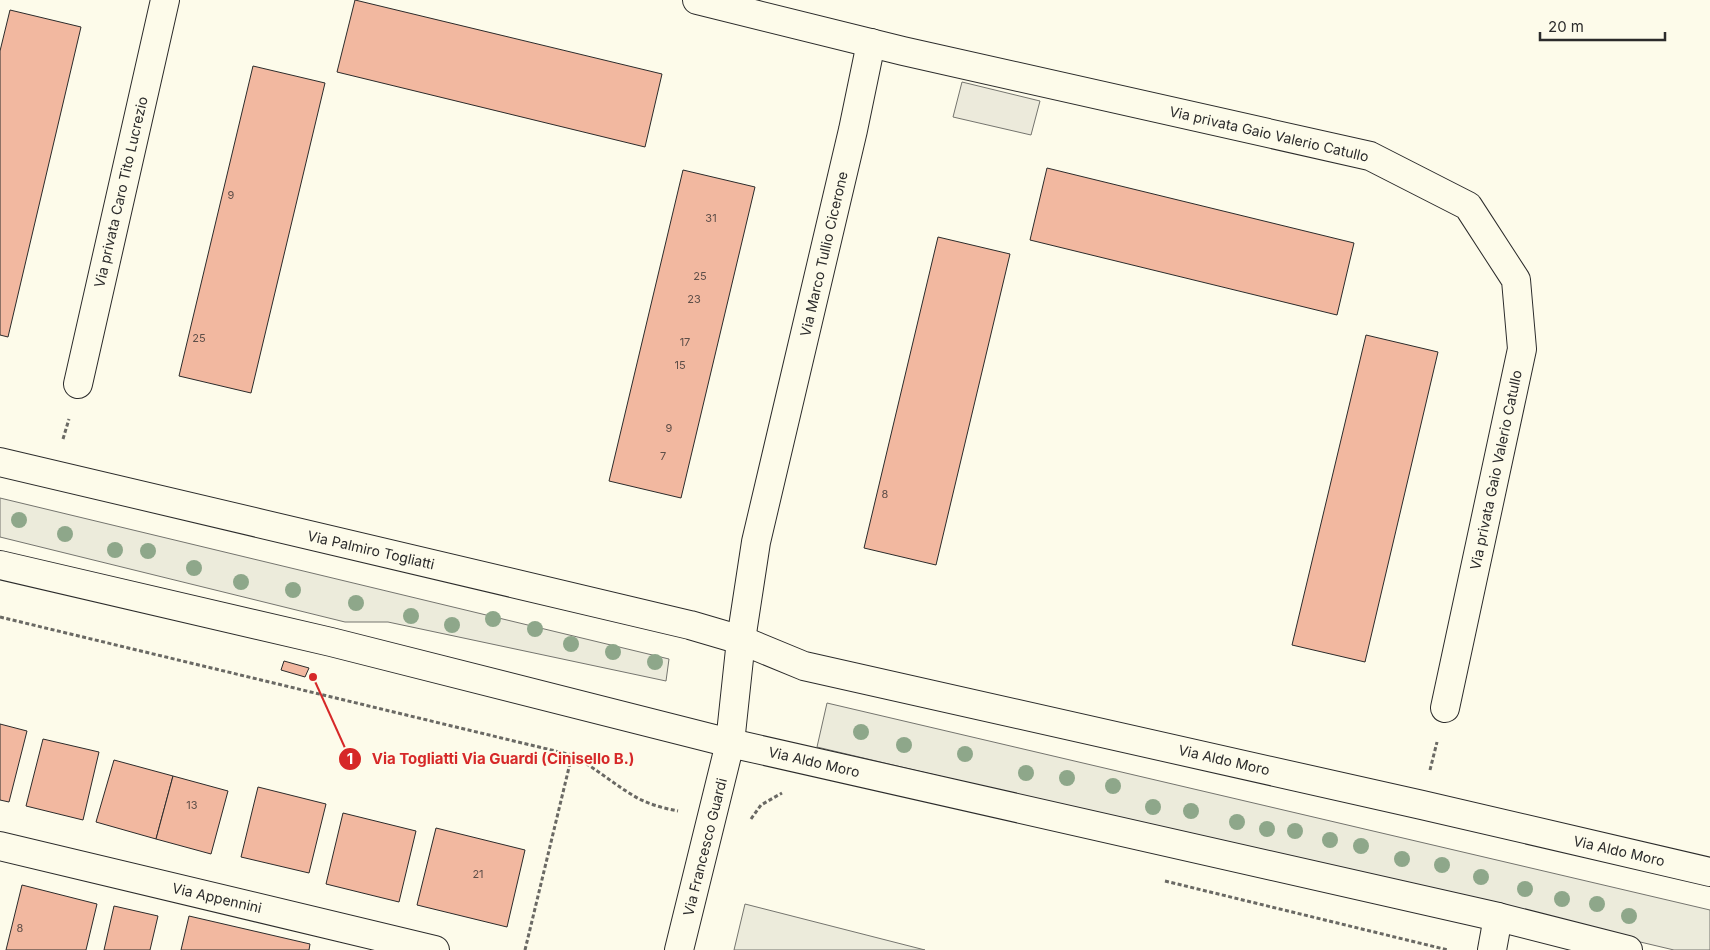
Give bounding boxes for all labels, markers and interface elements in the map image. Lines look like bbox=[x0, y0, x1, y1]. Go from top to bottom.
scale bar bbox=[1540, 10, 1665, 42]
text: 20 m bbox=[1548, 17, 1584, 36]
street label: Via privata Caro Tito Lucrezio bbox=[90, 95, 151, 289]
street label: Via privata Gaio Valerio Catullo bbox=[1168, 102, 1370, 165]
street label: Via Marco Tullio Cicerone bbox=[796, 170, 851, 338]
house number: 9 bbox=[228, 188, 235, 202]
house number: 31 bbox=[705, 211, 717, 225]
house number: 25 bbox=[693, 269, 707, 283]
house number: 23 bbox=[687, 292, 701, 306]
house number: 25 bbox=[192, 331, 206, 345]
house number: 17 bbox=[680, 335, 690, 349]
house number: 15 bbox=[674, 358, 686, 372]
street label: Via privata Gaio Valerio Catullo bbox=[1466, 368, 1525, 572]
house number: 9 bbox=[666, 421, 673, 435]
house number: 7 bbox=[660, 449, 666, 463]
house number: 8 bbox=[882, 487, 889, 501]
street label: Via Palmiro Togliatti bbox=[306, 527, 436, 572]
street label: Via Aldo Moro bbox=[1177, 741, 1271, 778]
street label: Via Aldo Moro bbox=[767, 743, 861, 780]
callout: Via Togliatti Via Guardi (Cinisello B.) bbox=[337, 744, 645, 774]
text: 1 bbox=[347, 749, 353, 768]
text: Via Togliatti Via Guardi (Cinisello B.) bbox=[372, 749, 634, 768]
street label: Via Francesco Guardi bbox=[679, 776, 730, 918]
house number: 13 bbox=[186, 798, 198, 812]
street label: Via Aldo Moro bbox=[1572, 832, 1666, 869]
house number: 21 bbox=[472, 867, 484, 881]
street label: Via Appennini bbox=[171, 879, 264, 916]
house number: 8 bbox=[17, 921, 24, 935]

